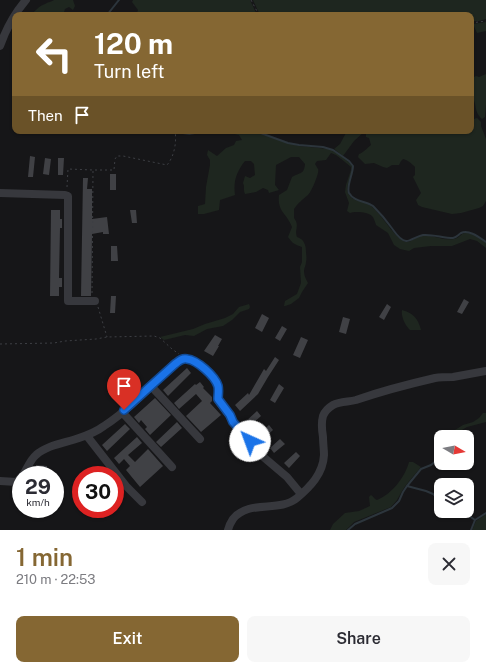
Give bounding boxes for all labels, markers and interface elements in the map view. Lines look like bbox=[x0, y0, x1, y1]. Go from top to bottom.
text: 120 m bbox=[94, 27, 173, 60]
icon: left bbox=[28, 28, 80, 80]
text: Turn left bbox=[94, 61, 164, 82]
icon: arrive bbox=[71, 104, 93, 126]
text: Then bbox=[28, 107, 63, 124]
pin bbox=[107, 369, 141, 410]
icon: arrive bbox=[113, 375, 135, 397]
position arrow bbox=[229, 420, 271, 462]
north arrow bbox=[434, 430, 474, 470]
map controls bbox=[434, 430, 474, 518]
speed limit sign: 30 bbox=[72, 466, 124, 518]
text: 29 bbox=[25, 475, 51, 499]
button: layers bbox=[434, 478, 474, 518]
text: km/h bbox=[26, 496, 50, 508]
text: 1 min bbox=[16, 543, 73, 571]
button: close bbox=[428, 543, 470, 585]
text: 210 m · 22:53 bbox=[16, 572, 96, 587]
button: Exit bbox=[16, 616, 239, 662]
button: Share bbox=[247, 616, 470, 662]

